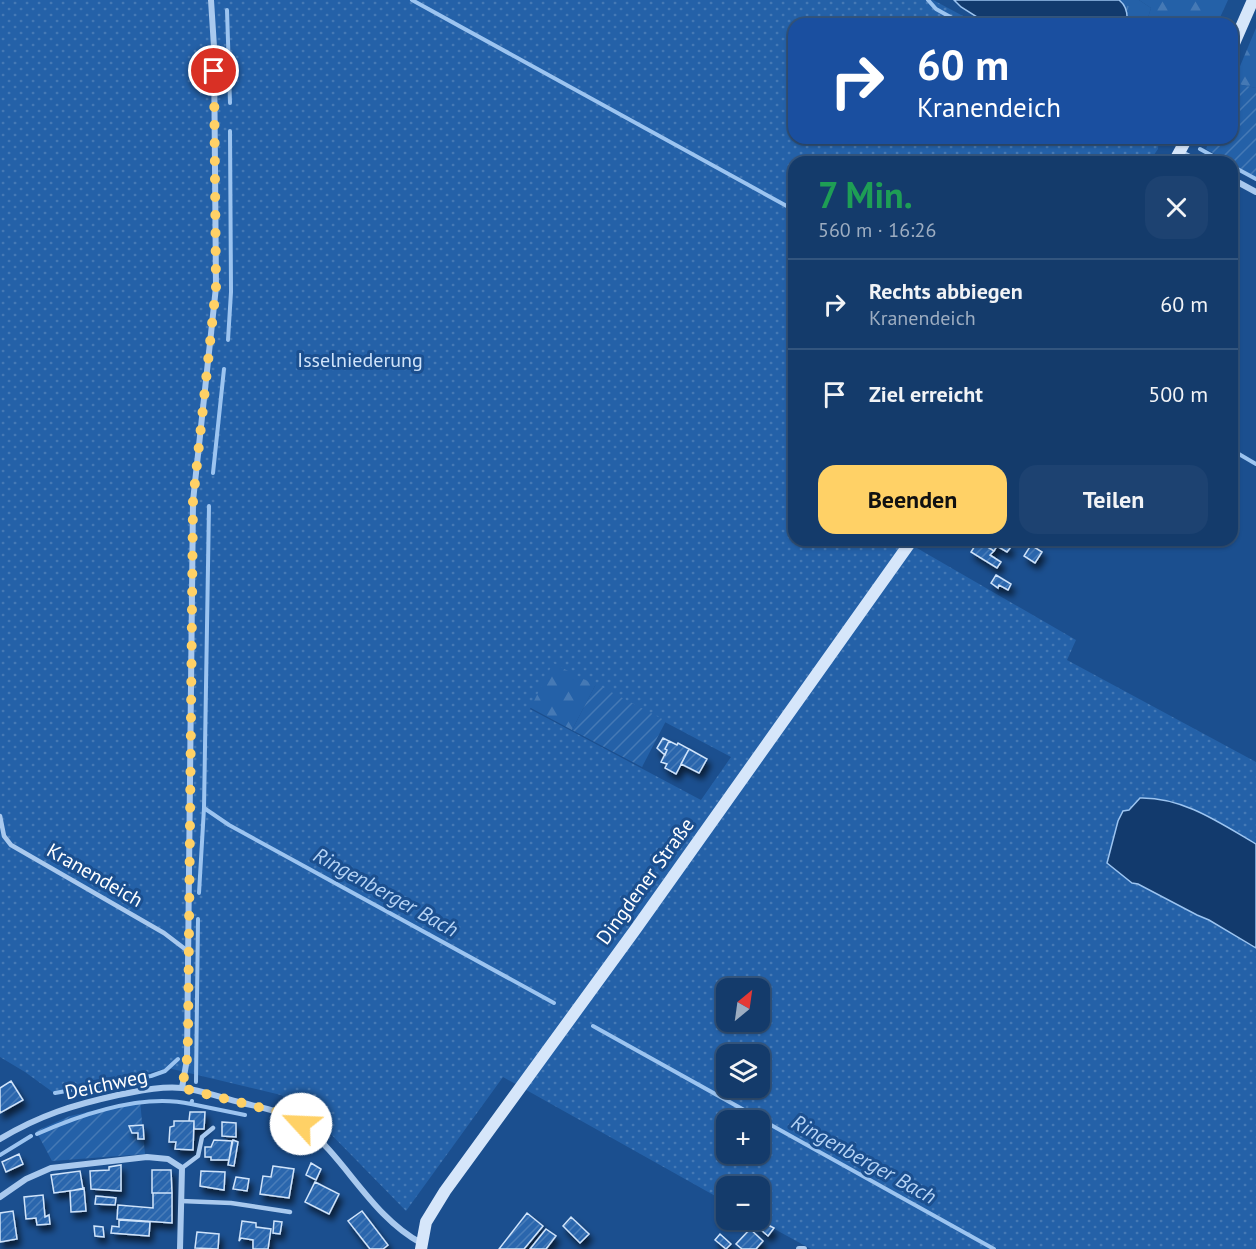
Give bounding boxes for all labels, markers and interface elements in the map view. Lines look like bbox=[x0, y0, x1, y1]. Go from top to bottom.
text: 60 m bbox=[917, 37, 1009, 92]
icon: right bbox=[818, 42, 896, 120]
pin bbox=[188, 45, 239, 96]
icon: arrive bbox=[197, 54, 230, 87]
text: Kranendeich bbox=[917, 90, 1061, 124]
text: 7 Min. bbox=[818, 171, 913, 218]
button: close bbox=[1145, 176, 1208, 239]
text: 560 m · 16:26 bbox=[818, 217, 936, 243]
text: Rechts abbiegen bbox=[869, 277, 1023, 305]
icon: right bbox=[818, 288, 851, 321]
text: 60 m bbox=[1160, 290, 1208, 318]
text: Kranendeich bbox=[869, 305, 976, 331]
park label: Isselniederung bbox=[297, 347, 423, 373]
icon: arrive bbox=[818, 378, 851, 411]
text: Ziel erreicht bbox=[869, 380, 983, 408]
text: 500 m bbox=[1148, 380, 1208, 408]
button: Beenden bbox=[818, 465, 1007, 534]
button: Teilen bbox=[1019, 465, 1208, 534]
street label: Dingdener Straße bbox=[590, 813, 700, 949]
street label: Kranendeich bbox=[42, 837, 148, 913]
water label: Ringenberger Bach bbox=[309, 841, 463, 943]
north arrow bbox=[716, 978, 770, 1032]
map controls bbox=[716, 978, 770, 1230]
button: layers bbox=[716, 1044, 770, 1098]
street label: Deichweg bbox=[62, 1063, 150, 1105]
position arrow bbox=[269, 1092, 333, 1156]
water label: Ringenberger Bach bbox=[787, 1108, 941, 1210]
button: + bbox=[716, 1110, 770, 1164]
button: − bbox=[716, 1176, 770, 1230]

